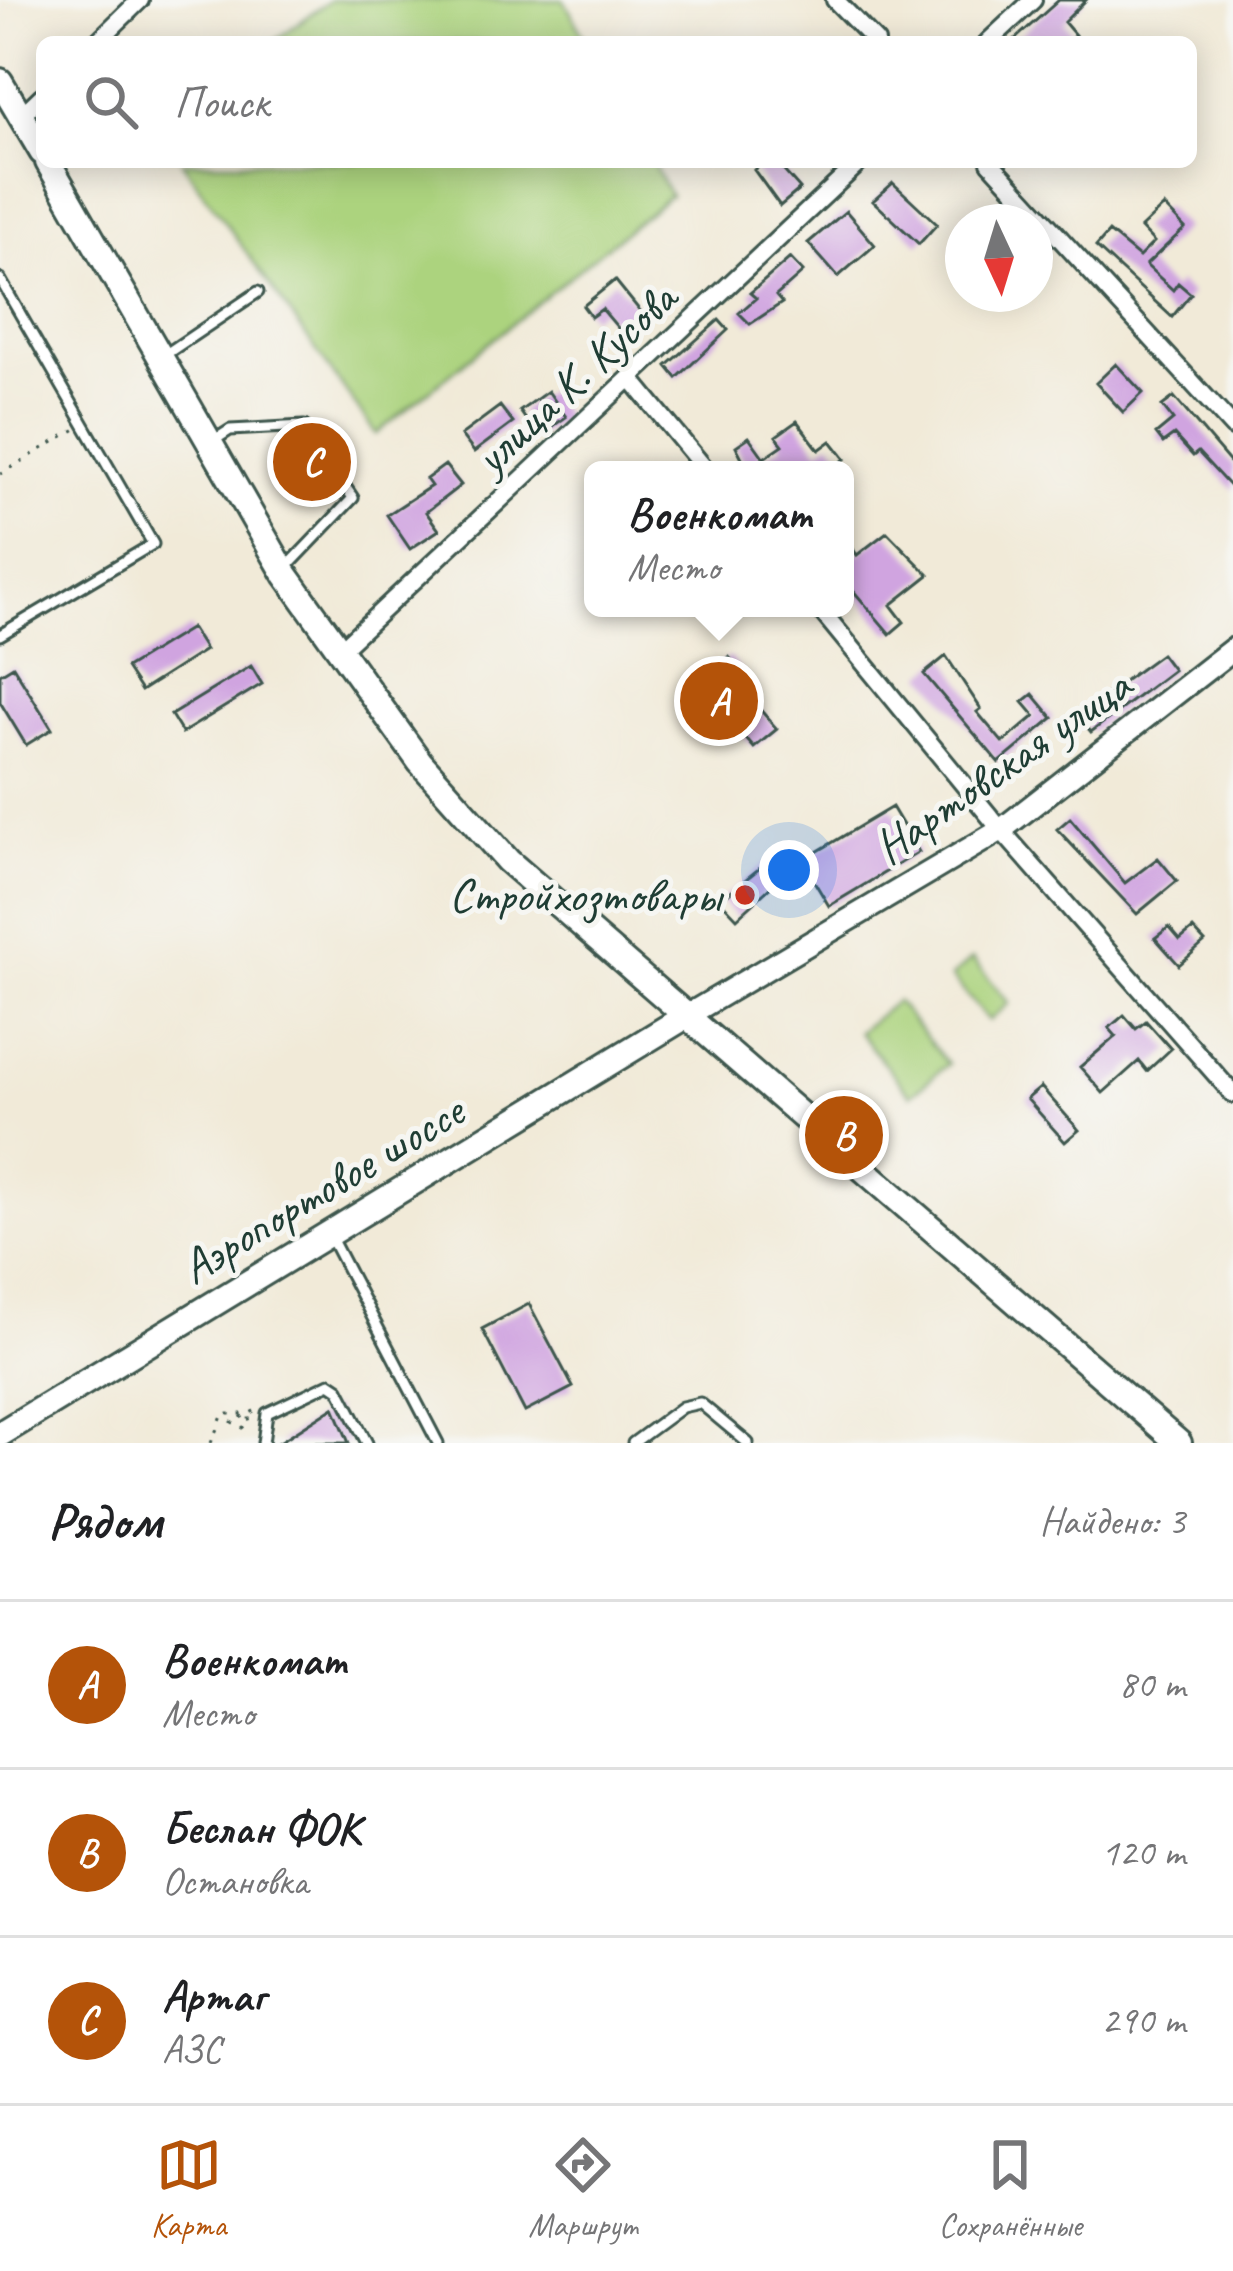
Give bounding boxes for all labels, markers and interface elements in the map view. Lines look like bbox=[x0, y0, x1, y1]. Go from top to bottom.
search box bbox=[36, 36, 1197, 168]
icon: search bbox=[78, 69, 144, 135]
text: Поиск bbox=[174, 74, 269, 131]
north arrow bbox=[945, 204, 1053, 312]
street label: улица К. Кусова bbox=[459, 266, 692, 489]
pin: C bbox=[273, 417, 351, 507]
popup bbox=[584, 461, 854, 617]
text: Военкомат bbox=[627, 486, 811, 543]
text: Место bbox=[627, 543, 720, 592]
street label: Нартовская улица bbox=[862, 654, 1145, 877]
pin: A bbox=[680, 656, 758, 746]
your location bbox=[759, 840, 819, 900]
place label: Стройхозтовары bbox=[449, 865, 725, 925]
marker: Стройхозтовары bbox=[732, 882, 758, 908]
street label: Аэропортовое шоссе bbox=[170, 1079, 477, 1297]
pin: B bbox=[805, 1090, 883, 1180]
text: Рядом bbox=[48, 1489, 162, 1553]
text: Найдено: 3 bbox=[1040, 1497, 1185, 1546]
text: Военкомат bbox=[162, 1632, 345, 1689]
text: A bbox=[77, 1660, 97, 1709]
text: 80 m bbox=[1119, 1660, 1185, 1709]
text: Место bbox=[162, 1689, 254, 1738]
text: Беслан ФОК bbox=[162, 1800, 361, 1857]
text: B bbox=[77, 1828, 97, 1877]
text: 120 m bbox=[1101, 1828, 1185, 1877]
text: Остановка bbox=[162, 1857, 308, 1906]
text: Артаг bbox=[162, 1968, 265, 2025]
text: C bbox=[78, 1996, 96, 2045]
text: 290 m bbox=[1101, 1996, 1185, 2045]
text: АЗС bbox=[162, 2025, 221, 2074]
tab: Карта bbox=[151, 2132, 226, 2246]
tab: Маршрут bbox=[528, 2132, 637, 2246]
tab: Сохранённые bbox=[939, 2132, 1082, 2246]

